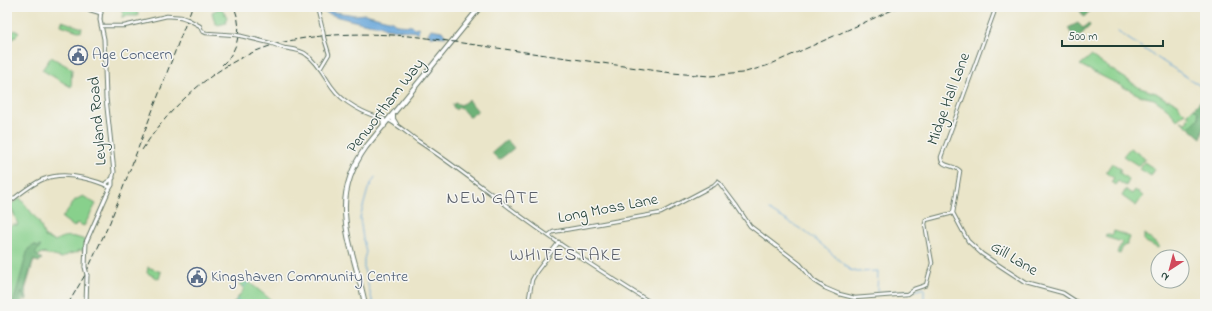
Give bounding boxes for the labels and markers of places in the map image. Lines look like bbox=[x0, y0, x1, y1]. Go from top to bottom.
place label: Age Concern bbox=[92, 43, 172, 67]
public building icon: Age Concern bbox=[67, 44, 89, 66]
place label: Kingshaven Community Centre bbox=[211, 265, 409, 289]
public building icon: Kingshaven Community Centre bbox=[186, 266, 208, 288]

